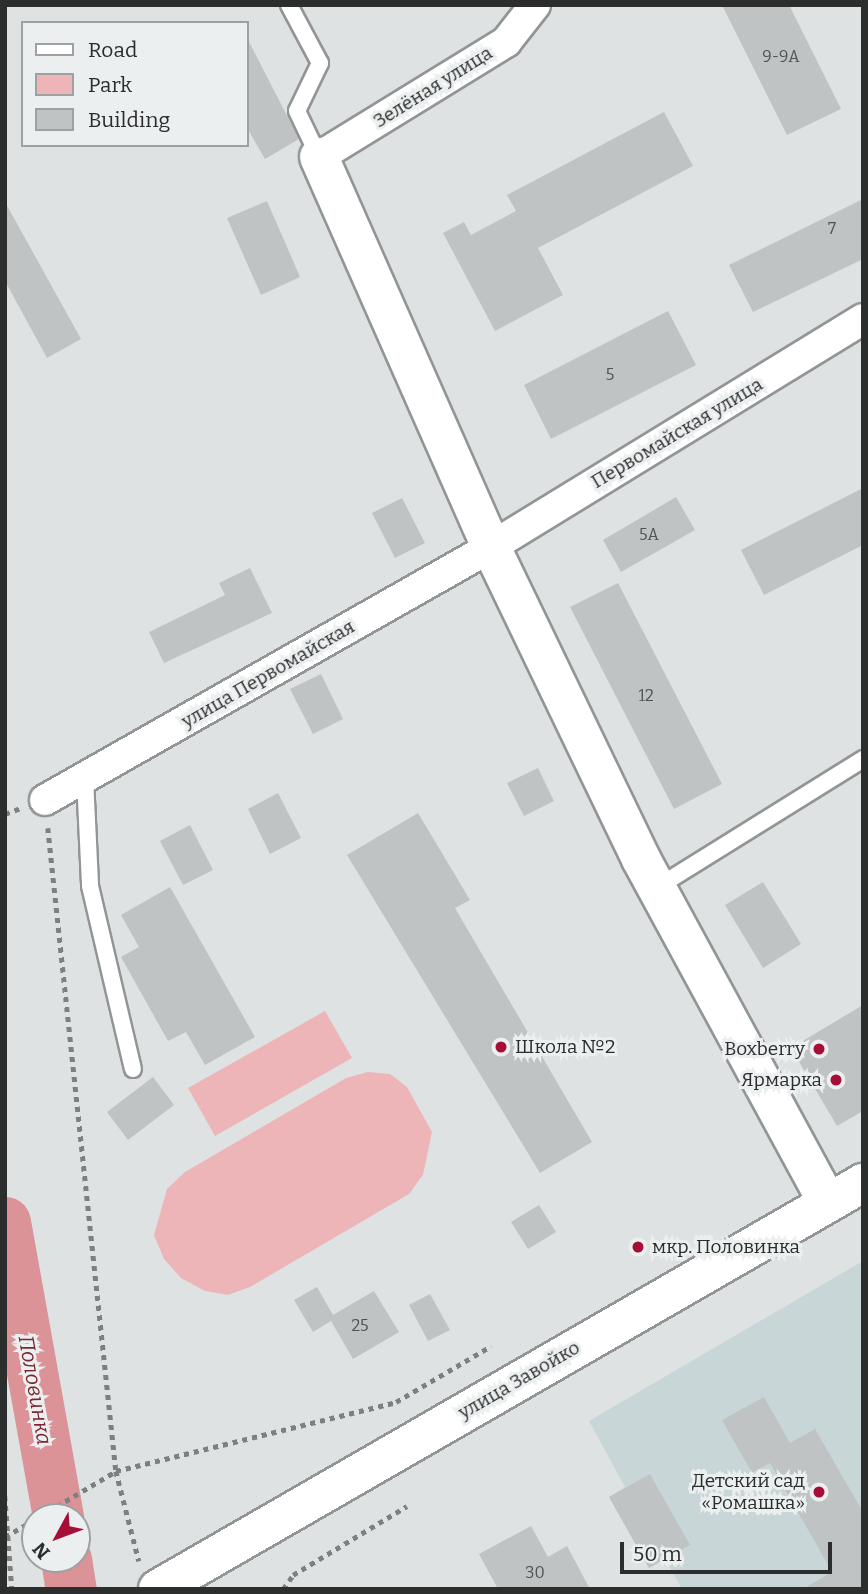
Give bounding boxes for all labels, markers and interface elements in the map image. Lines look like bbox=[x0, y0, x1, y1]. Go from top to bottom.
legend bbox=[21, 21, 248, 147]
text: Road bbox=[88, 37, 137, 63]
street label: Зелёная улица bbox=[369, 41, 497, 133]
house number: 9-9А bbox=[762, 47, 800, 67]
text: Park bbox=[88, 72, 132, 98]
text: Building bbox=[88, 107, 170, 133]
house number: 7 bbox=[828, 219, 836, 239]
house number: 5 bbox=[606, 365, 614, 385]
street label: Первомайская улица bbox=[587, 373, 767, 493]
house number: 5А bbox=[639, 525, 659, 545]
street label: улица Первомайская bbox=[177, 615, 359, 733]
house number: 12 bbox=[638, 686, 654, 706]
place label: Школа №2 bbox=[515, 1036, 615, 1058]
place label: Boxberry bbox=[724, 1038, 805, 1060]
marker: Школа №2 bbox=[493, 1039, 509, 1055]
marker: Boxberry bbox=[811, 1041, 827, 1057]
place label: Ярмарка bbox=[741, 1069, 822, 1091]
marker: Ярмарка bbox=[828, 1072, 844, 1088]
place label: мкр. Половинка bbox=[652, 1236, 800, 1258]
marker: мкр. Половинка bbox=[630, 1239, 646, 1255]
house number: 25 bbox=[351, 1316, 369, 1336]
water label: Половинка bbox=[13, 1333, 57, 1447]
street label: улица Завойко bbox=[454, 1336, 584, 1424]
place label: Детский сад «Ромашка» bbox=[692, 1470, 805, 1514]
marker: Детский сад «Ромашка» bbox=[811, 1484, 827, 1500]
north arrow bbox=[21, 1503, 91, 1573]
scale bar bbox=[623, 1528, 835, 1572]
text: N bbox=[28, 1538, 55, 1564]
text: 50 m bbox=[633, 1541, 682, 1567]
house number: 30 bbox=[525, 1563, 545, 1583]

